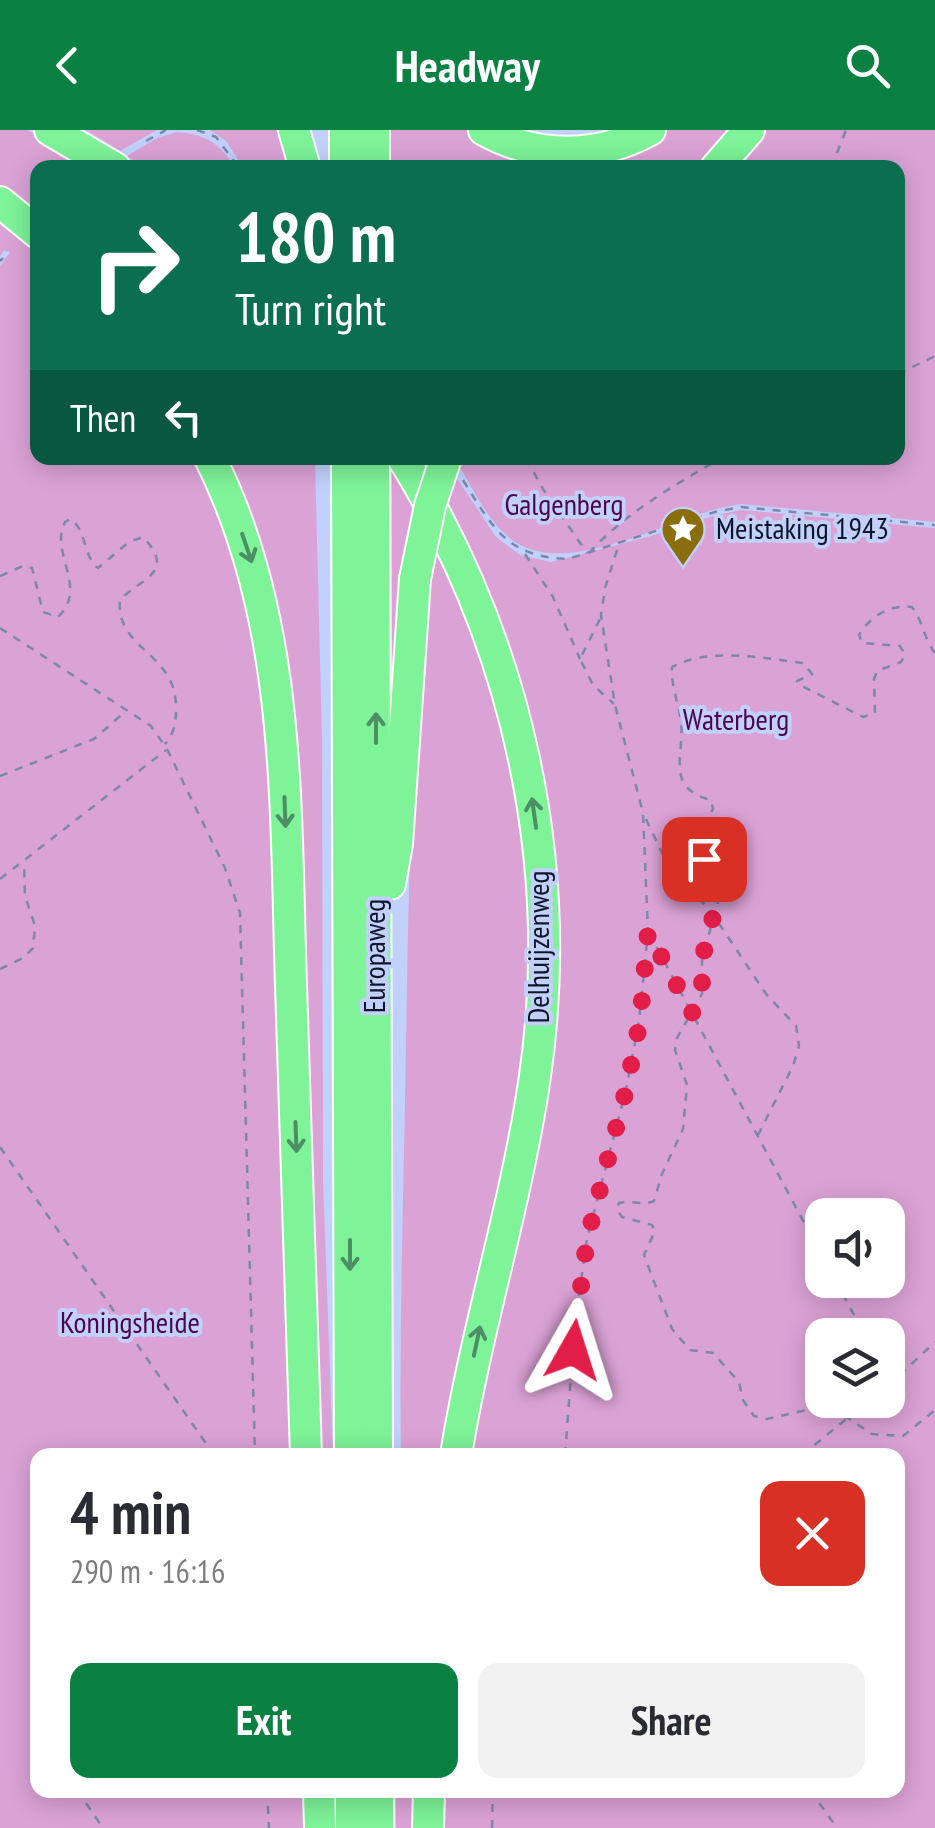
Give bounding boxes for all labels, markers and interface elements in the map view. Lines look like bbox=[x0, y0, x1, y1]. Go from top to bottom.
text: Headway bbox=[395, 36, 540, 94]
icon: back bbox=[40, 38, 95, 93]
icon: search bbox=[840, 38, 895, 93]
text: 180 m bbox=[235, 191, 396, 281]
icon: right bbox=[70, 200, 200, 330]
text: Turn right bbox=[235, 279, 386, 337]
icon: left bbox=[156, 390, 211, 445]
text: Then bbox=[70, 393, 136, 442]
park label: Galgenberg bbox=[505, 484, 623, 523]
place icon: Meistaking 1943 bbox=[660, 506, 706, 567]
place label: Meistaking 1943 bbox=[716, 508, 889, 547]
one-way arrow bbox=[239, 531, 257, 563]
park label: Waterberg bbox=[683, 699, 789, 738]
one-way arrow bbox=[366, 713, 386, 746]
one-way arrow bbox=[276, 796, 295, 828]
one-way arrow bbox=[524, 797, 542, 830]
pin bbox=[662, 817, 747, 902]
icon: arrive bbox=[677, 832, 732, 887]
street label: Delhuijzenweg bbox=[518, 871, 557, 1023]
street label: Europaweg bbox=[354, 899, 393, 1013]
one-way arrow bbox=[286, 1121, 305, 1153]
map controls bbox=[805, 1198, 905, 1418]
button: sound bbox=[805, 1198, 905, 1298]
one-way arrow bbox=[340, 1238, 359, 1270]
position arrow bbox=[521, 1298, 625, 1402]
park label: Koningsheide bbox=[60, 1302, 200, 1341]
button: layers bbox=[805, 1318, 905, 1418]
one-way arrow bbox=[469, 1326, 488, 1358]
text: 4 min bbox=[70, 1473, 191, 1551]
button: close bbox=[760, 1481, 865, 1586]
text: 290 m · 16:16 bbox=[70, 1550, 225, 1592]
button: Exit bbox=[70, 1663, 458, 1778]
button: Share bbox=[478, 1663, 865, 1778]

